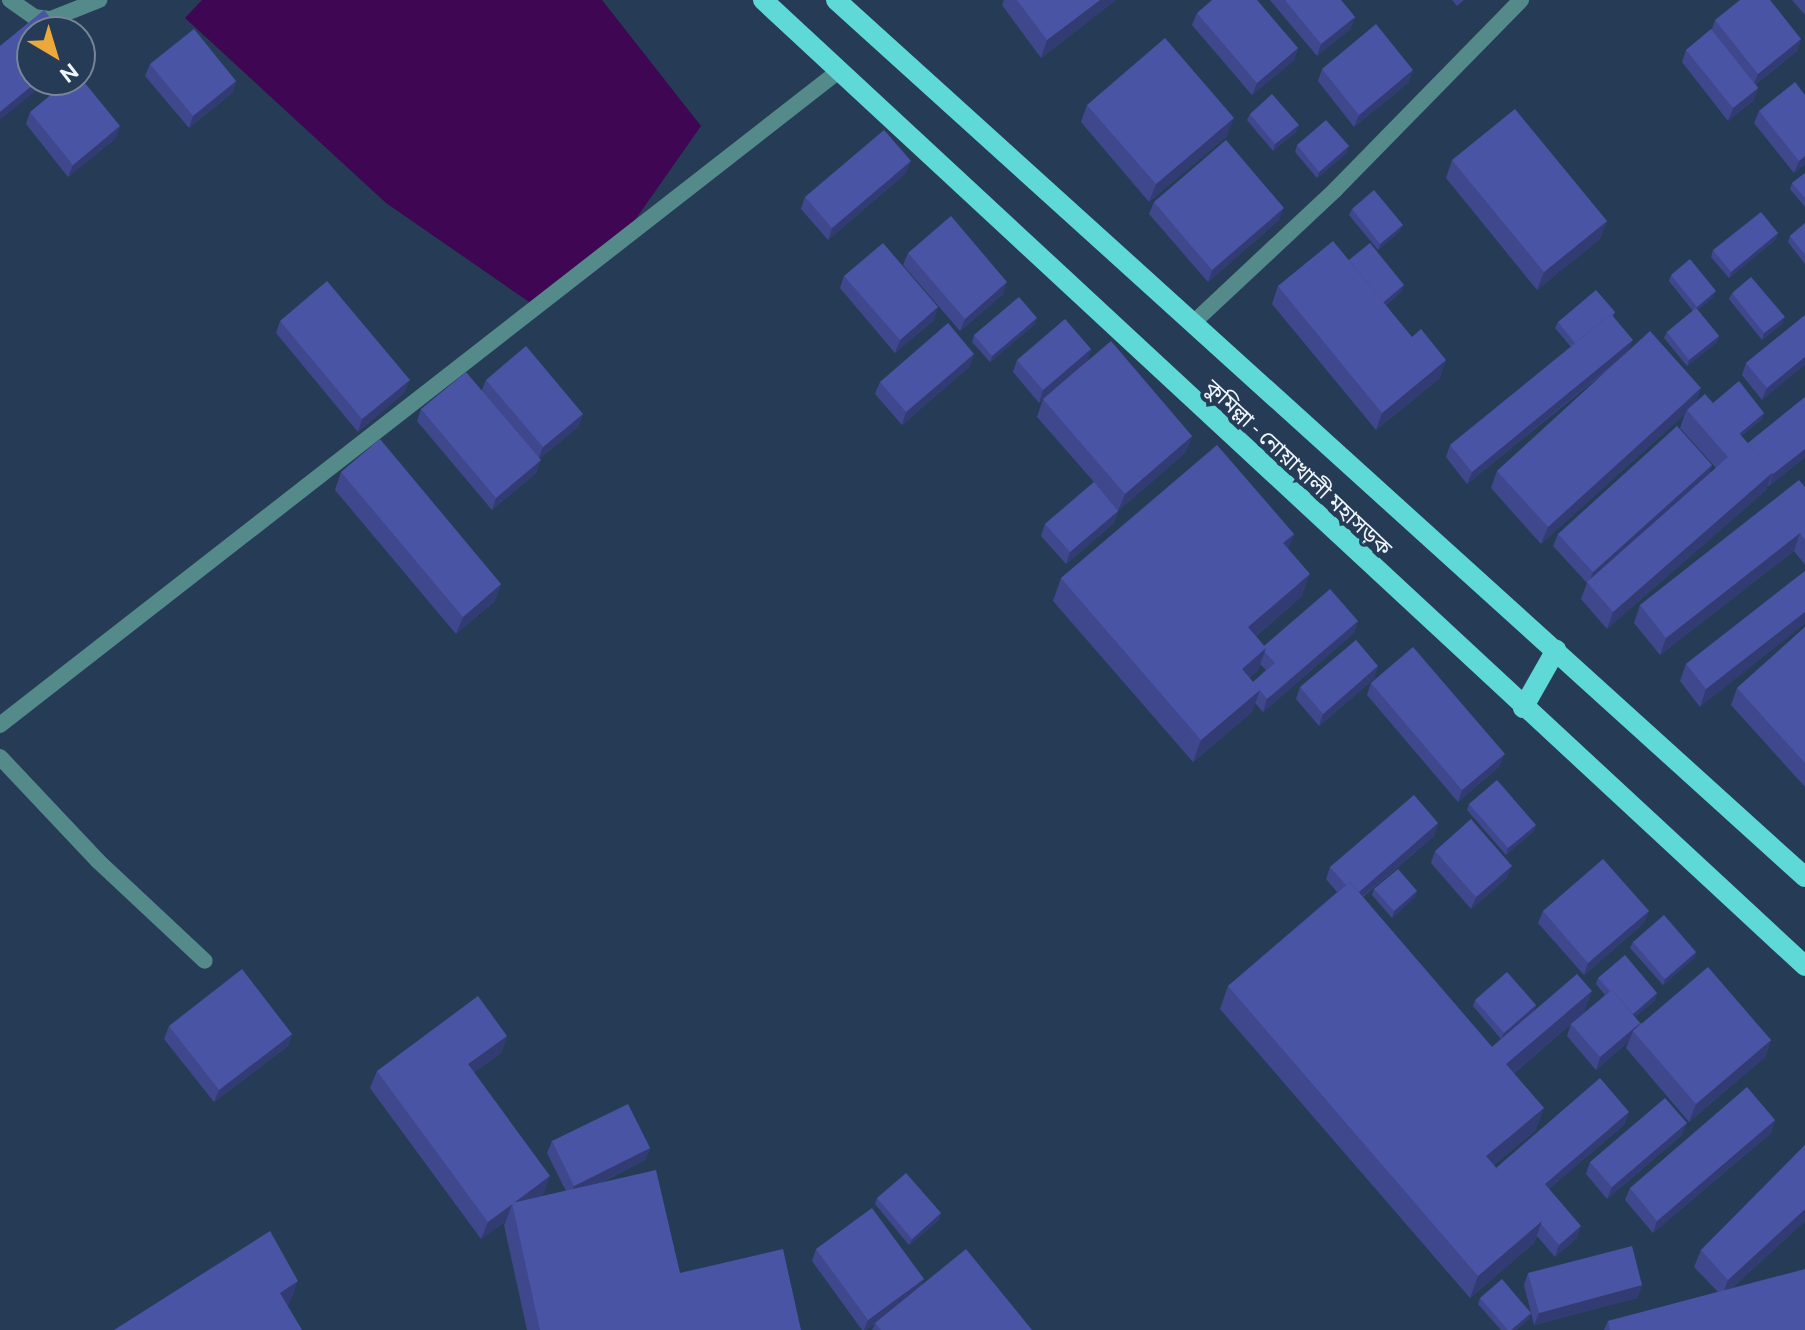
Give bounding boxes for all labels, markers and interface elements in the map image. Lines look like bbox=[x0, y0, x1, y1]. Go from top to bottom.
north arrow bbox=[16, 16, 96, 96]
text: N bbox=[56, 59, 84, 89]
street label: কুমিল্লা - নোয়াখালী মহাসড়ক bbox=[1200, 373, 1398, 561]

